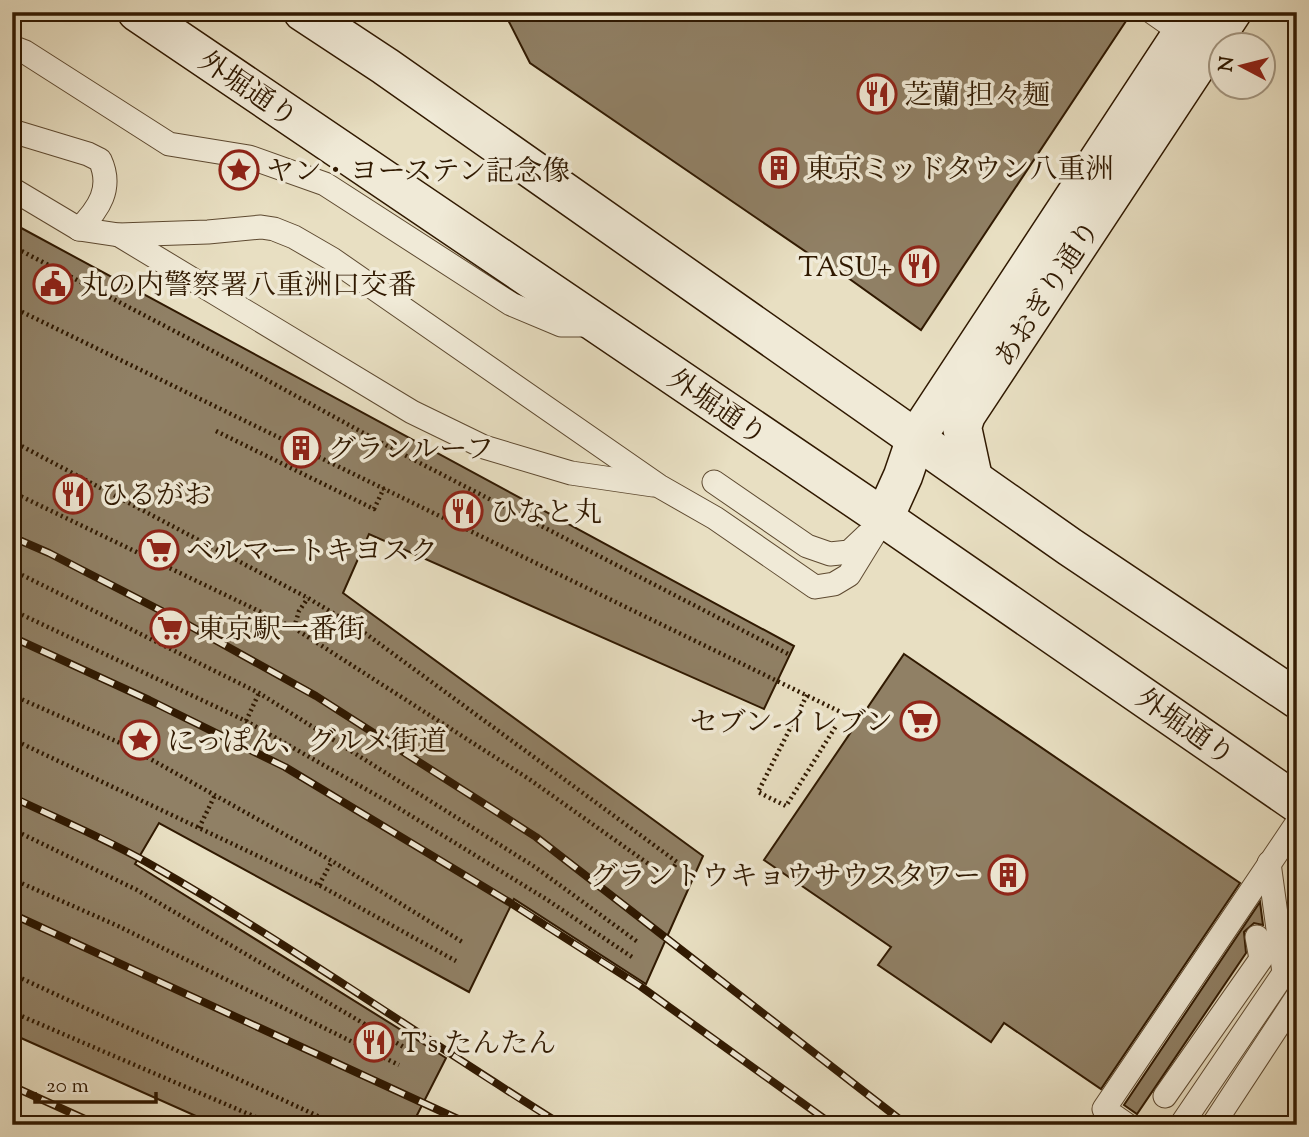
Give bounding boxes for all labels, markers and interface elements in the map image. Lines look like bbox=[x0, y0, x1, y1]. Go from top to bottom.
north arrow bbox=[1208, 32, 1278, 102]
street label: 外堀通り bbox=[190, 43, 305, 138]
text: N bbox=[1213, 55, 1242, 73]
restaurant icon: 芝蘭 担々麺 bbox=[856, 73, 898, 115]
place label: 芝蘭 担々麺 bbox=[904, 77, 1050, 117]
building icon: 東京ミッドタウン八重洲 bbox=[758, 147, 800, 189]
place icon: ヤン・ヨーステン記念像 bbox=[218, 149, 260, 191]
place label: 東京ミッドタウン八重洲 bbox=[806, 151, 1113, 191]
place label: ヤン・ヨーステン記念像 bbox=[266, 153, 570, 193]
street label: あおぎり通り bbox=[986, 213, 1111, 376]
restaurant icon: TASU+ bbox=[898, 245, 940, 287]
place label: TASU+ bbox=[798, 249, 892, 289]
public building icon: 丸の内警察署八重洲口交番 bbox=[32, 263, 74, 305]
place label: 丸の内警察署八重洲口交番 bbox=[80, 267, 416, 307]
street label: 外堀通り bbox=[659, 361, 774, 456]
building icon: グランルーフ bbox=[280, 427, 322, 469]
place label: グランルーフ bbox=[328, 431, 494, 471]
restaurant icon: ひるがお bbox=[52, 473, 94, 515]
place label: ひるがお bbox=[100, 477, 212, 517]
restaurant icon: ひなと丸 bbox=[442, 490, 484, 532]
place label: ひなと丸 bbox=[490, 494, 602, 534]
supermarket icon: ベルマートキヨスク bbox=[138, 529, 180, 571]
place label: ベルマートキヨスク bbox=[186, 533, 438, 573]
supermarket icon: 東京駅一番街 bbox=[149, 607, 191, 649]
place label: 東京駅一番街 bbox=[197, 611, 365, 651]
street label: 外堀通り bbox=[1127, 680, 1242, 777]
supermarket icon: セブン-イレブン bbox=[899, 700, 941, 742]
place label: セブン-イレブン bbox=[690, 704, 893, 744]
place icon: にっぽん、グルメ街道 bbox=[119, 719, 161, 761]
place label: にっぽん、グルメ街道 bbox=[167, 723, 446, 763]
building icon: グラントウキョウサウスタワー bbox=[987, 854, 1029, 896]
place label: グラントウキョウサウスタワー bbox=[590, 858, 981, 898]
restaurant icon: T's たんたん bbox=[353, 1021, 395, 1063]
place label: T's たんたん bbox=[401, 1025, 556, 1065]
scale bar bbox=[35, 1060, 156, 1104]
text: 20 m bbox=[46, 1072, 89, 1102]

